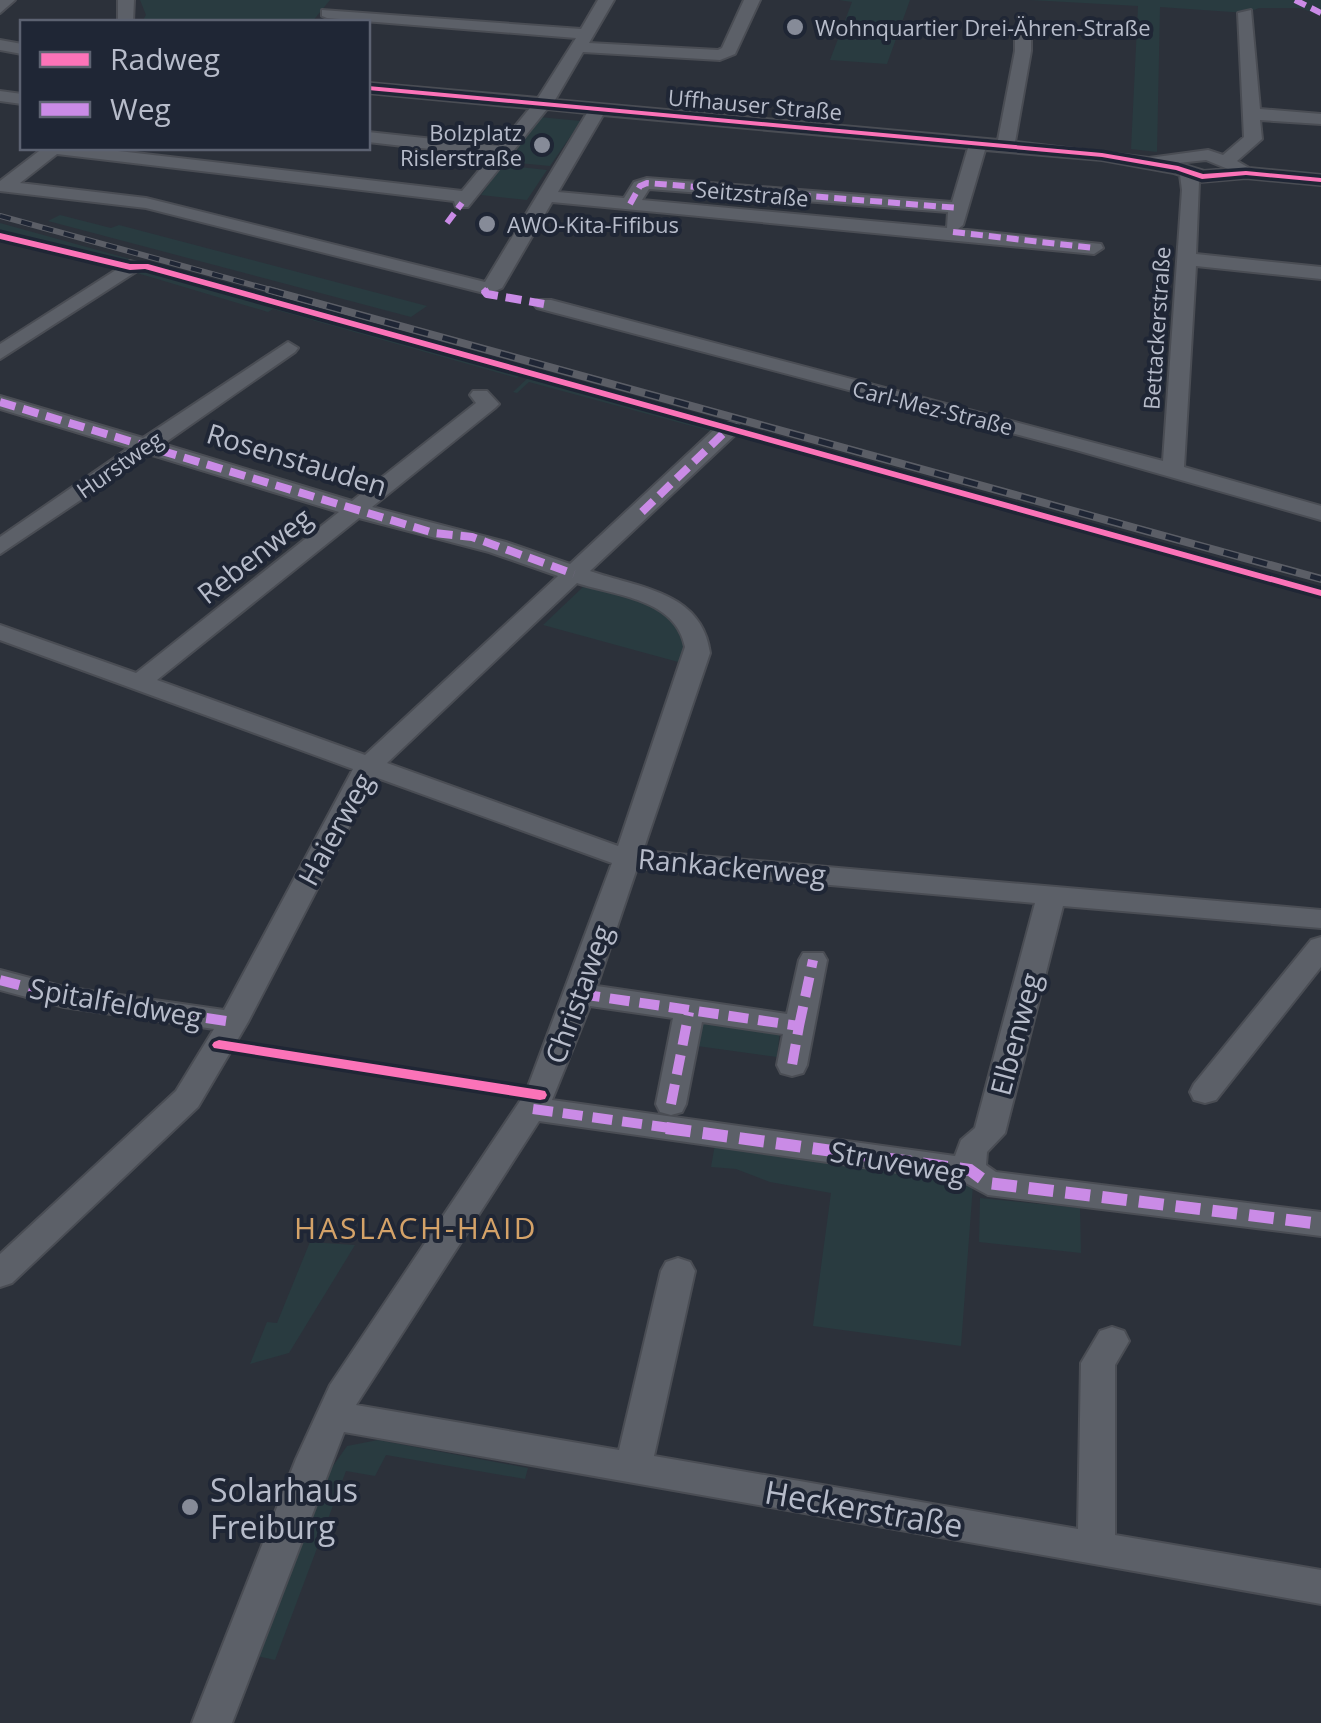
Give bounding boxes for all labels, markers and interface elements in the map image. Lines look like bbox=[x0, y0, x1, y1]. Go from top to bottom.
place label: Wohnquartier Drei-Ähren-Straße bbox=[815, 12, 1151, 42]
marker: Wohnquartier Drei-Ähren-Straße bbox=[784, 16, 806, 38]
legend bbox=[20, 20, 370, 150]
text: Radweg bbox=[110, 38, 220, 79]
street label: Uffhauser Straße bbox=[667, 81, 843, 127]
text: Weg bbox=[110, 88, 171, 129]
place label: Bolzplatz Rislerstraße bbox=[400, 117, 522, 172]
marker: Bolzplatz Rislerstraße bbox=[531, 134, 553, 156]
street label: Seitzstraße bbox=[694, 173, 810, 213]
place label: AWO-Kita-Fifibus bbox=[507, 209, 679, 239]
marker: AWO-Kita-Fifibus bbox=[476, 213, 498, 235]
street label: Bettackerstraße bbox=[1135, 245, 1177, 411]
street label: Carl-Mez-Straße bbox=[850, 373, 1016, 441]
street label: Rosenstauden bbox=[202, 414, 392, 504]
street label: Hurstweg bbox=[70, 423, 168, 505]
street label: Rebenweg bbox=[189, 498, 319, 612]
street label: Haierweg bbox=[289, 766, 381, 892]
street label: Rankackerweg bbox=[637, 839, 827, 893]
street label: Christaweg bbox=[535, 919, 621, 1069]
street label: Spitalfeldweg bbox=[27, 968, 205, 1036]
street label: Elbenweg bbox=[980, 969, 1050, 1099]
street label: Struveweg bbox=[828, 1131, 968, 1193]
district label: HASLACH-HAID bbox=[294, 1207, 538, 1248]
place label: Solarhaus Freiburg bbox=[210, 1468, 358, 1548]
street label: Heckerstraße bbox=[762, 1469, 966, 1547]
marker: Solarhaus Freiburg bbox=[179, 1496, 201, 1518]

